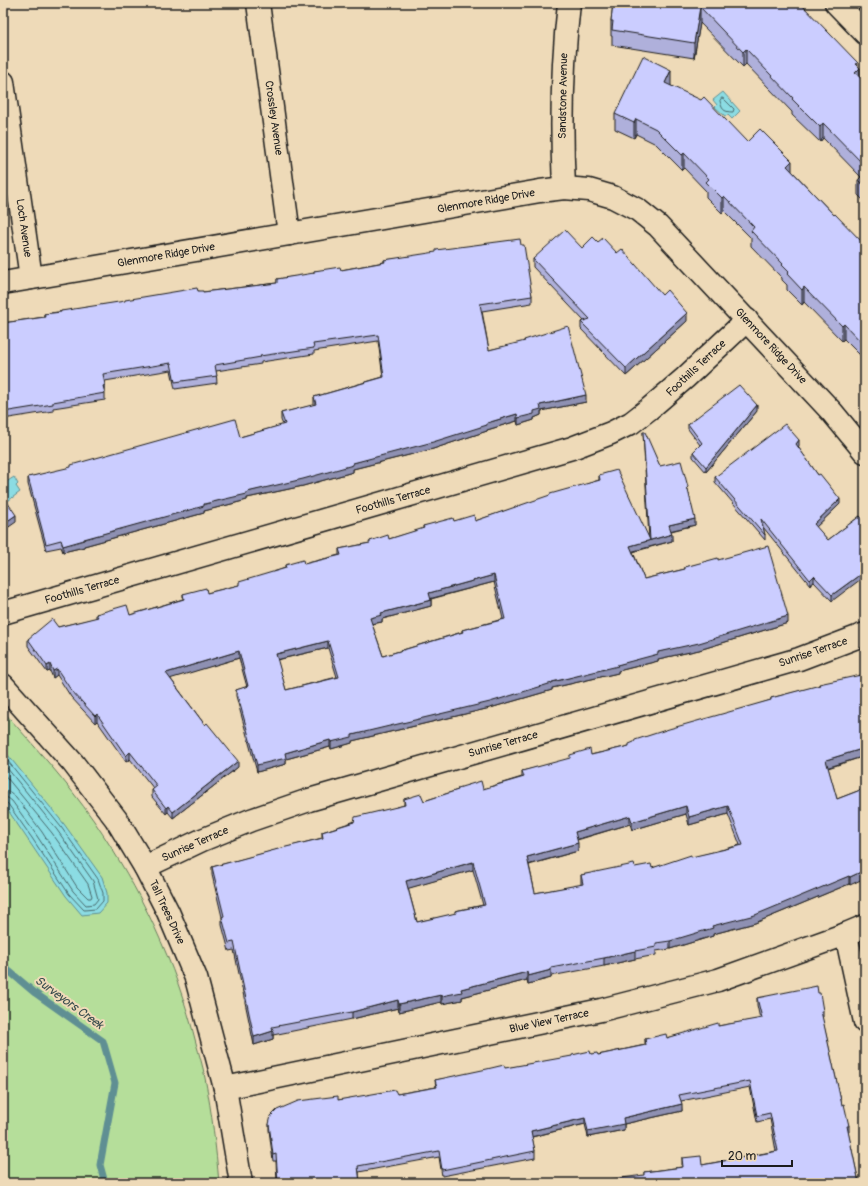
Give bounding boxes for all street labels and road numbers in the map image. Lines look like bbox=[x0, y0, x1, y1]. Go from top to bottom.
street label: Sandstone Avenue bbox=[556, 52, 570, 139]
street label: Crossley Avenue bbox=[262, 80, 286, 157]
street label: Glenmore Ridge Drive bbox=[436, 186, 536, 216]
street label: Loch Avenue bbox=[13, 198, 35, 259]
street label: Glenmore Ridge Drive bbox=[116, 240, 216, 270]
street label: Glenmore Ridge Drive bbox=[733, 305, 810, 387]
street label: Foothills Terrace bbox=[663, 337, 729, 399]
street label: Foothills Terrace bbox=[354, 483, 432, 517]
street label: Foothills Terrace bbox=[43, 573, 121, 607]
street label: Sunrise Terrace bbox=[777, 634, 850, 670]
street label: Sunrise Terrace bbox=[467, 728, 540, 760]
street label: Sunrise Terrace bbox=[160, 823, 231, 865]
street label: Tall Trees Drive bbox=[146, 878, 188, 947]
street label: Blue View Terrace bbox=[508, 1006, 590, 1036]

